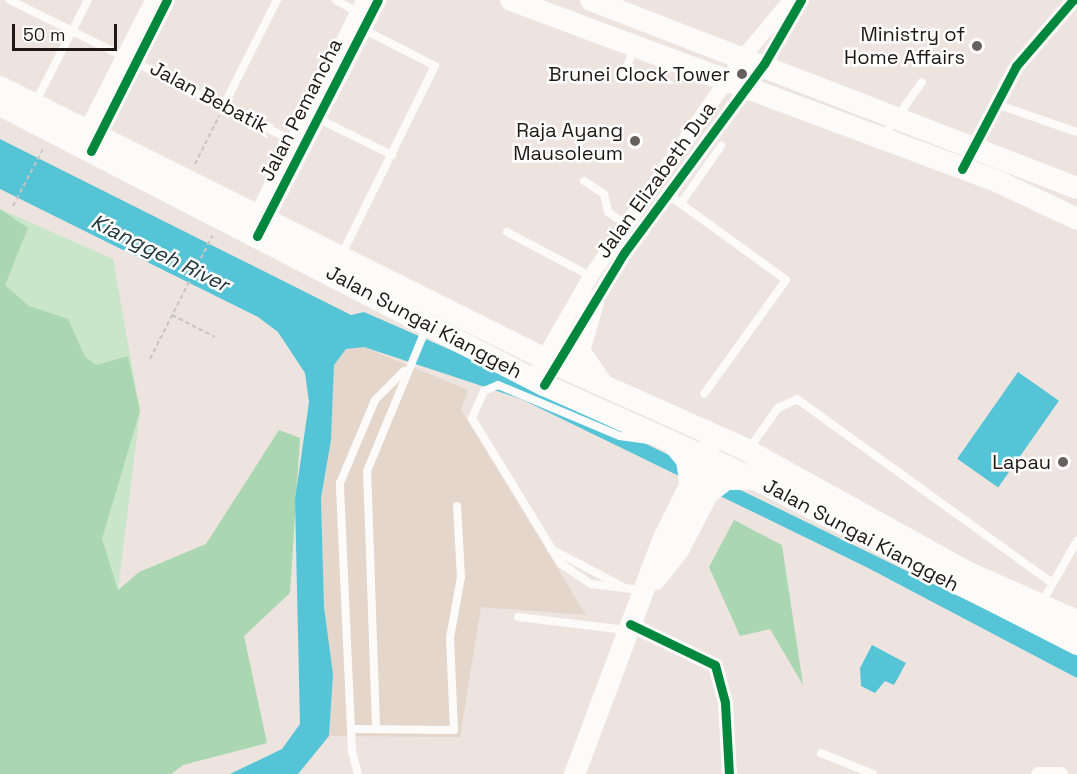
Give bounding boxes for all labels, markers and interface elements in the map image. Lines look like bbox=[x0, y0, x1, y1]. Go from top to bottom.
scale bar bbox=[15, 12, 120, 50]
place label: Ministry of Home Affairs bbox=[844, 22, 965, 69]
text: 50 m bbox=[23, 23, 65, 46]
street label: Jalan Pemancha bbox=[255, 35, 347, 185]
marker: Ministry of Home Affairs bbox=[970, 39, 984, 53]
street label: Jalan Bebatik bbox=[146, 56, 272, 138]
place label: Brunei Clock Tower bbox=[548, 62, 730, 86]
marker: Brunei Clock Tower bbox=[735, 67, 749, 81]
street label: Jalan Elizabeth Dua bbox=[591, 97, 721, 263]
place label: Raja Ayang Mausoleum bbox=[513, 118, 623, 165]
marker: Raja Ayang Mausoleum bbox=[628, 134, 642, 148]
water label: Kianggeh River bbox=[87, 209, 233, 297]
street label: Jalan Sungai Kianggeh bbox=[322, 260, 526, 384]
place label: Lapau bbox=[992, 450, 1051, 474]
marker: Lapau bbox=[1056, 455, 1070, 469]
street label: Jalan Sungai Kianggeh bbox=[759, 473, 963, 597]

